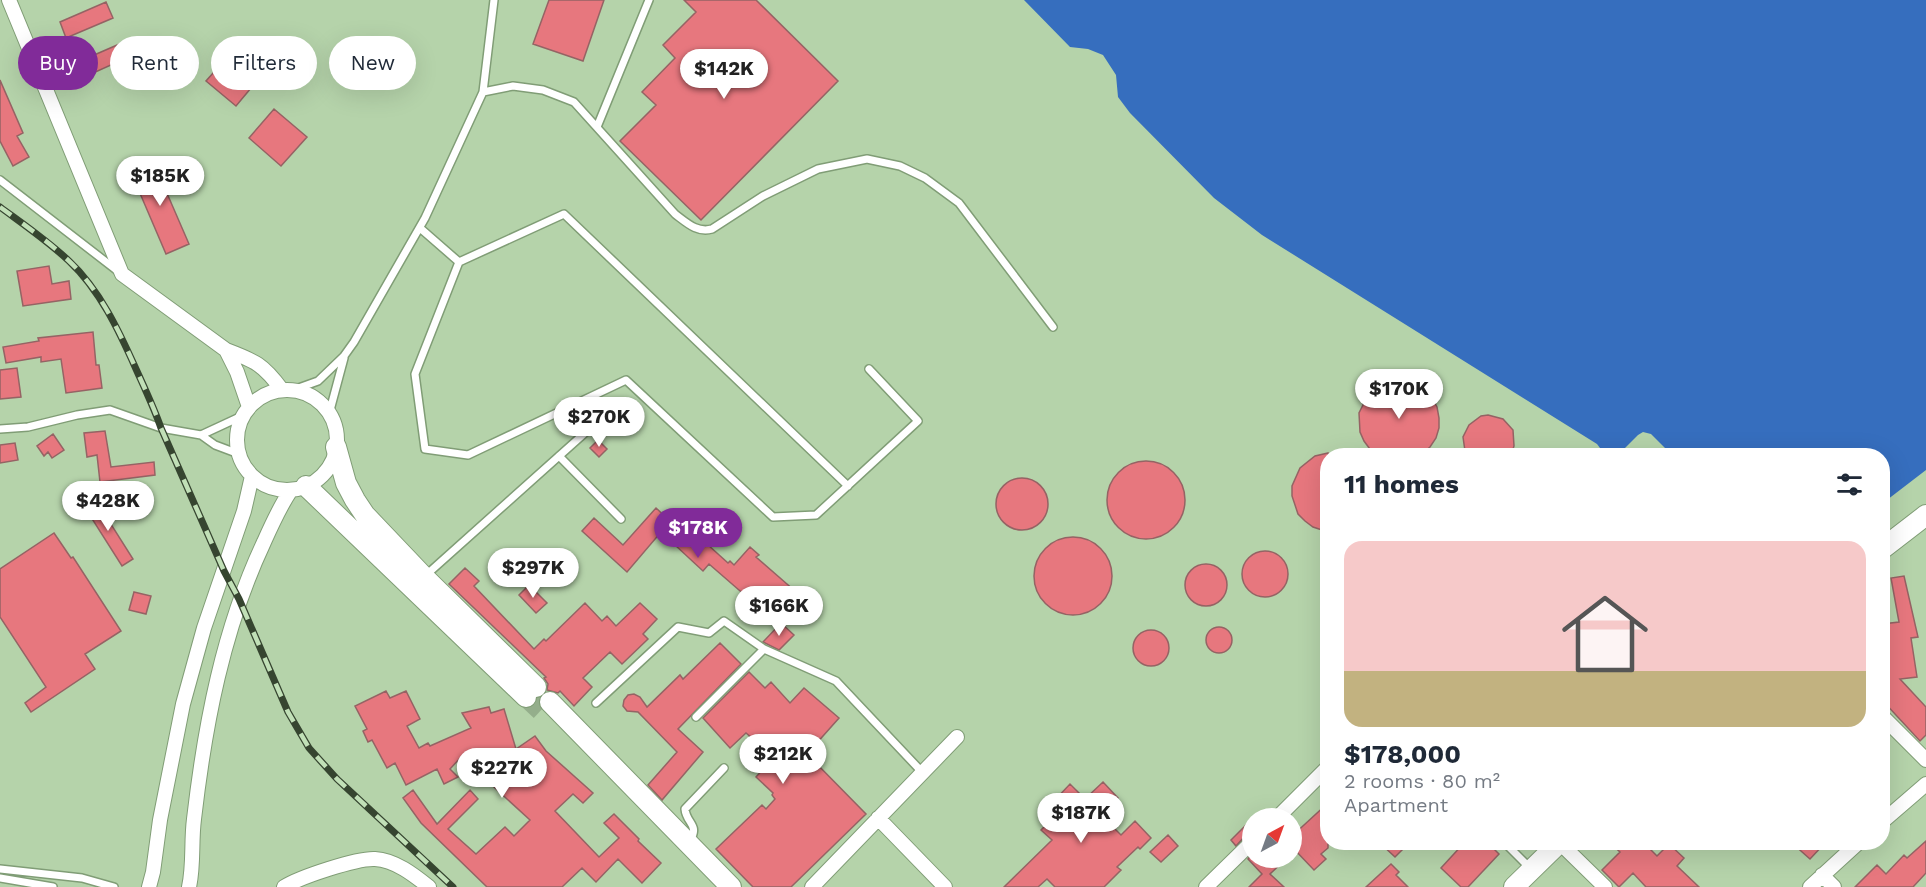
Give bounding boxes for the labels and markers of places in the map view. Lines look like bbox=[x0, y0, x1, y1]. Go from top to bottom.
pin: $142K bbox=[682, 49, 766, 100]
pin: $185K bbox=[118, 156, 202, 207]
pin: $170K bbox=[1357, 369, 1441, 420]
pin: $270K bbox=[557, 397, 641, 448]
pin: $428K bbox=[66, 481, 150, 532]
pin: $178K bbox=[656, 508, 740, 559]
pin: $297K bbox=[491, 548, 575, 599]
pin: $166K bbox=[737, 586, 821, 637]
pin: $212K bbox=[741, 734, 825, 785]
pin: $227K bbox=[460, 748, 544, 799]
pin: $187K bbox=[1039, 793, 1123, 844]

